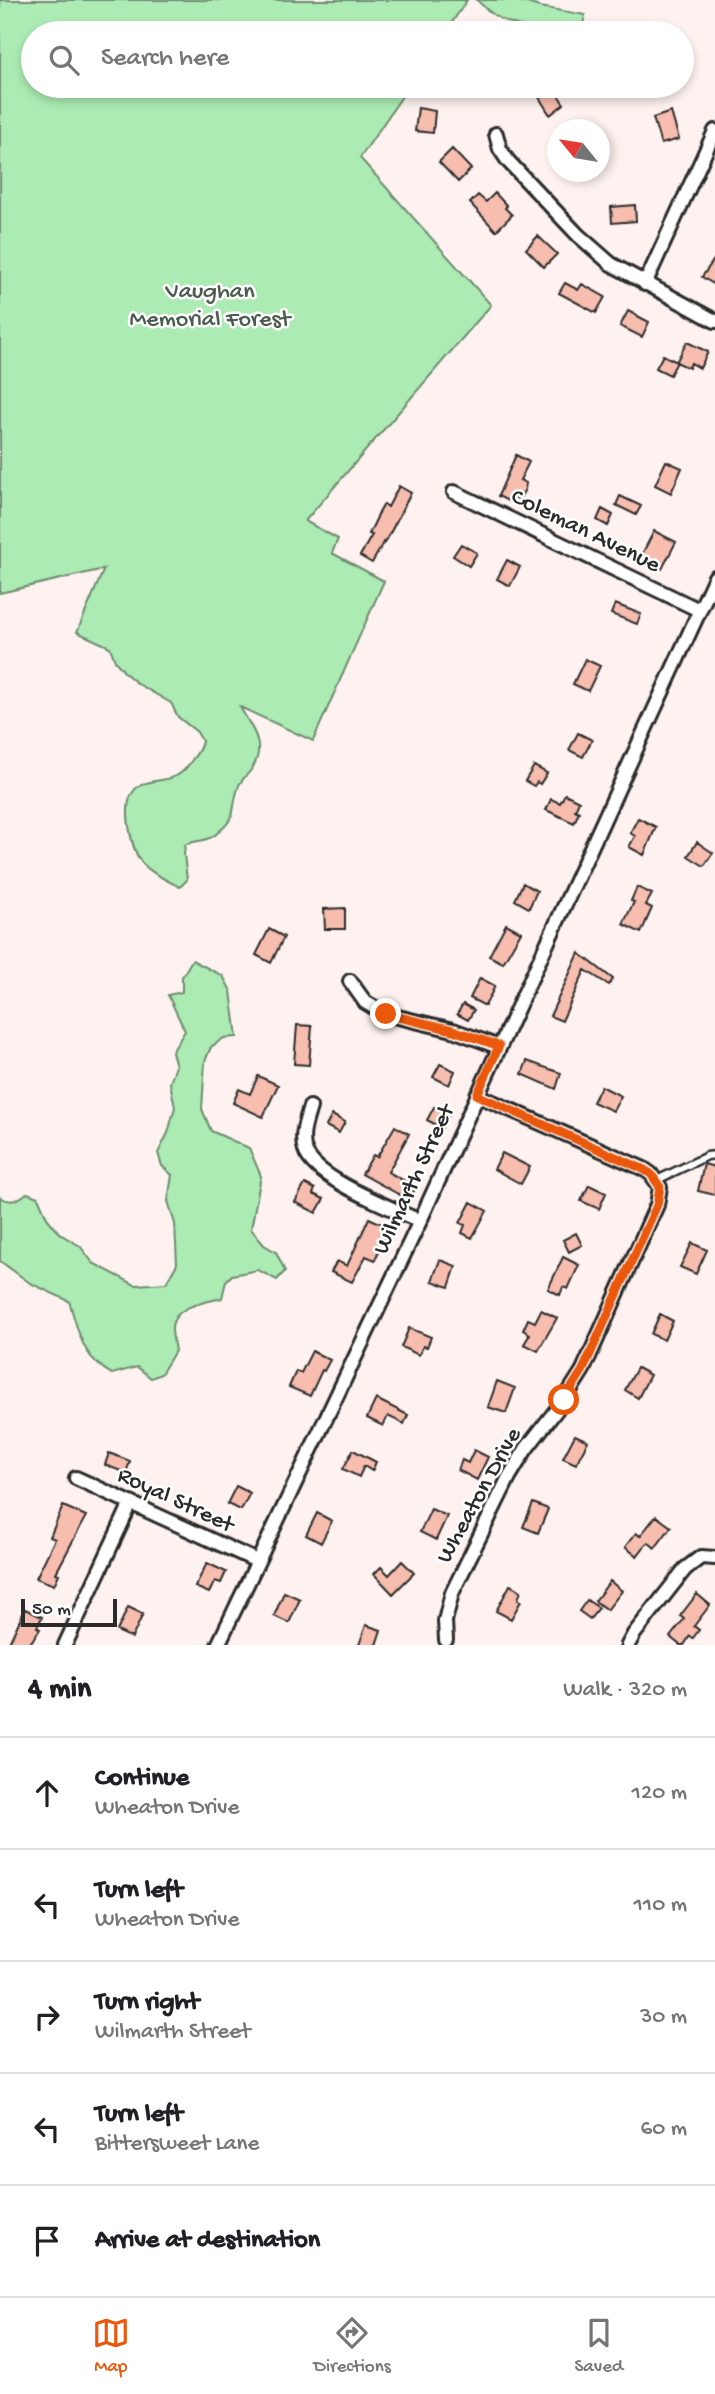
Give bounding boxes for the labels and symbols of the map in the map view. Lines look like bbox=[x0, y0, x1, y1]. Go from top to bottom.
north arrow bbox=[547, 119, 610, 182]
park label: Vaughan Memorial Forest bbox=[130, 278, 293, 335]
street label: Coleman Avenue bbox=[505, 483, 665, 581]
route end bbox=[370, 998, 401, 1029]
street label: Wilmarth Street bbox=[368, 1098, 463, 1260]
route start bbox=[548, 1384, 579, 1415]
street label: Wheaton Drive bbox=[431, 1423, 529, 1569]
street label: Royal Street bbox=[112, 1461, 240, 1542]
scale bar bbox=[21, 1596, 117, 1628]

